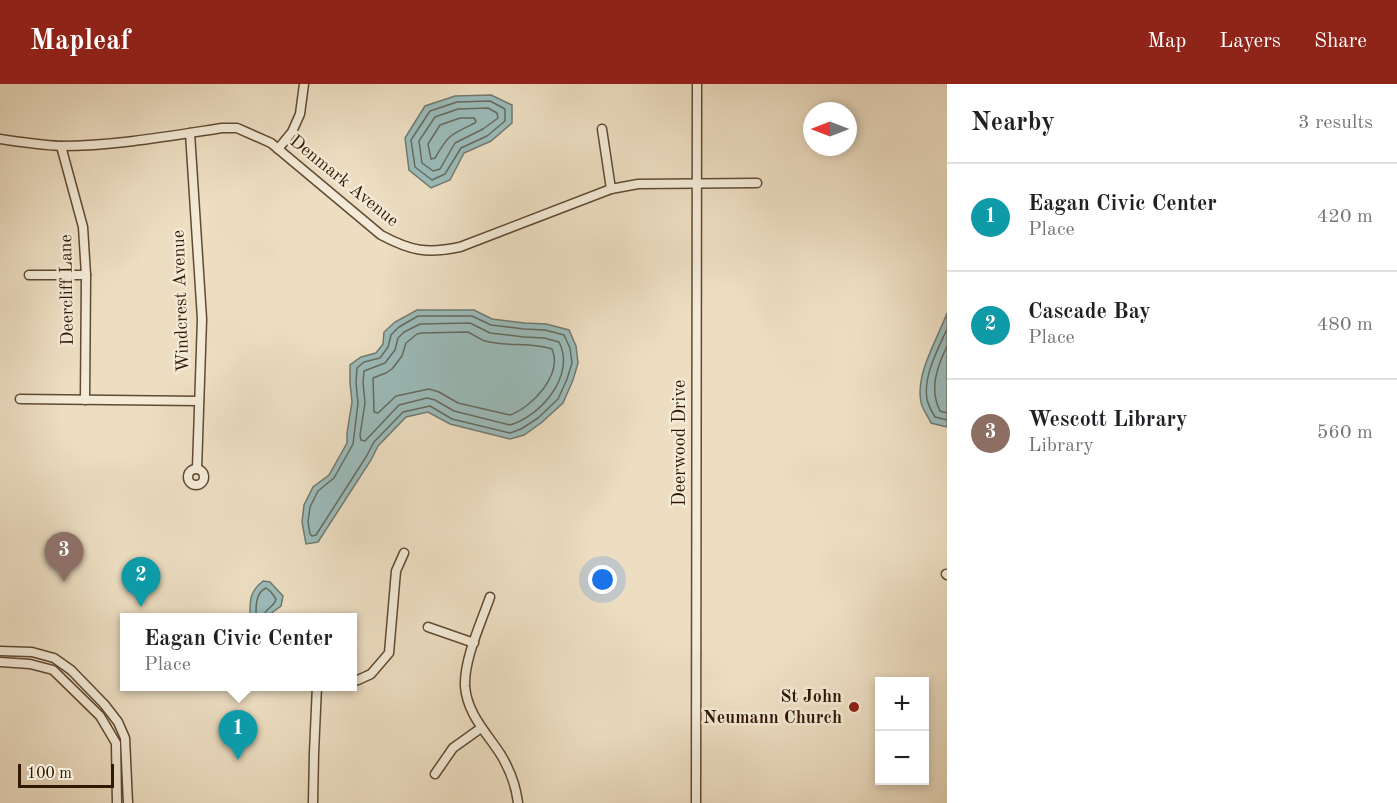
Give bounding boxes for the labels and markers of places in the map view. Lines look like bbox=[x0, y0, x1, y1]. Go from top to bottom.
pin: 3 bbox=[44, 532, 84, 582]
pin: 2 bbox=[122, 558, 160, 607]
place label: St John Neumann Church bbox=[703, 688, 842, 727]
marker: St John Neumann Church bbox=[847, 700, 861, 714]
pin: 1 bbox=[218, 710, 258, 760]

